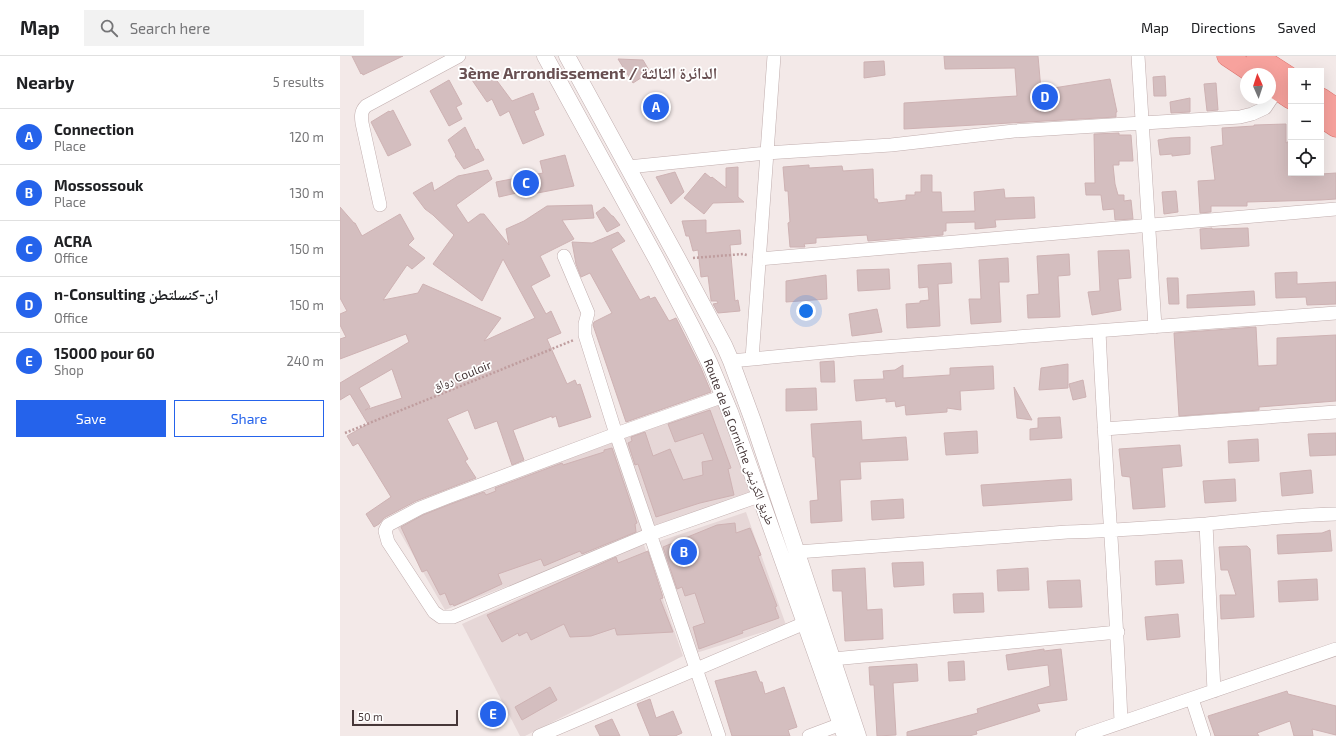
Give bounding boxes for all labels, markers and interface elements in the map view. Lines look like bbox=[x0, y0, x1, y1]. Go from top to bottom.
search box bbox=[84, 10, 364, 46]
text: Map bbox=[20, 16, 60, 39]
icon: search bbox=[98, 17, 120, 39]
text: Search here bbox=[130, 19, 210, 37]
text: Map bbox=[1141, 19, 1169, 36]
text: Directions bbox=[1191, 19, 1256, 36]
text: Saved bbox=[1278, 19, 1316, 36]
district label: 3ème Arrondissement / الدائرة الثالثة bbox=[459, 63, 717, 82]
north arrow bbox=[1240, 68, 1276, 104]
map controls bbox=[1288, 68, 1324, 176]
button: + bbox=[1288, 68, 1324, 104]
text: Nearby bbox=[16, 72, 74, 92]
text: 5 results bbox=[273, 74, 324, 90]
pin: D bbox=[1032, 82, 1058, 112]
pin: A bbox=[643, 92, 669, 122]
button: − bbox=[1288, 104, 1324, 140]
text: Connection bbox=[54, 120, 134, 138]
text: A bbox=[25, 129, 33, 145]
text: 120 m bbox=[289, 129, 324, 145]
text: Place bbox=[54, 138, 86, 154]
button: locate bbox=[1288, 140, 1324, 176]
pin: C bbox=[513, 168, 539, 198]
text: Mossossouk bbox=[54, 176, 143, 194]
text: B bbox=[25, 185, 33, 201]
text: 130 m bbox=[289, 185, 324, 201]
text: Place bbox=[54, 194, 86, 210]
text: ACRA bbox=[54, 232, 92, 250]
text: C bbox=[25, 241, 33, 257]
text: 150 m bbox=[290, 241, 324, 257]
text: Office bbox=[54, 250, 88, 266]
text: n-Consulting ان-كنسلتطن bbox=[54, 285, 218, 303]
text: D bbox=[25, 297, 33, 313]
text: 150 m bbox=[290, 297, 324, 313]
your location bbox=[796, 301, 816, 321]
text: Office bbox=[54, 310, 88, 326]
text: 15000 pour 60 bbox=[54, 344, 155, 362]
text: E bbox=[25, 353, 33, 369]
text: 240 m bbox=[287, 353, 324, 369]
street label: رواق Couloir bbox=[430, 357, 494, 394]
street label: Route de la Corniche طريق الكرنيش bbox=[701, 357, 778, 527]
text: Shop bbox=[54, 362, 84, 378]
button: Save bbox=[16, 400, 166, 437]
button: Share bbox=[174, 400, 324, 437]
pin: B bbox=[671, 537, 697, 567]
pin: E bbox=[480, 699, 506, 729]
scale bar bbox=[352, 708, 458, 727]
text: 50 m bbox=[358, 710, 383, 723]

